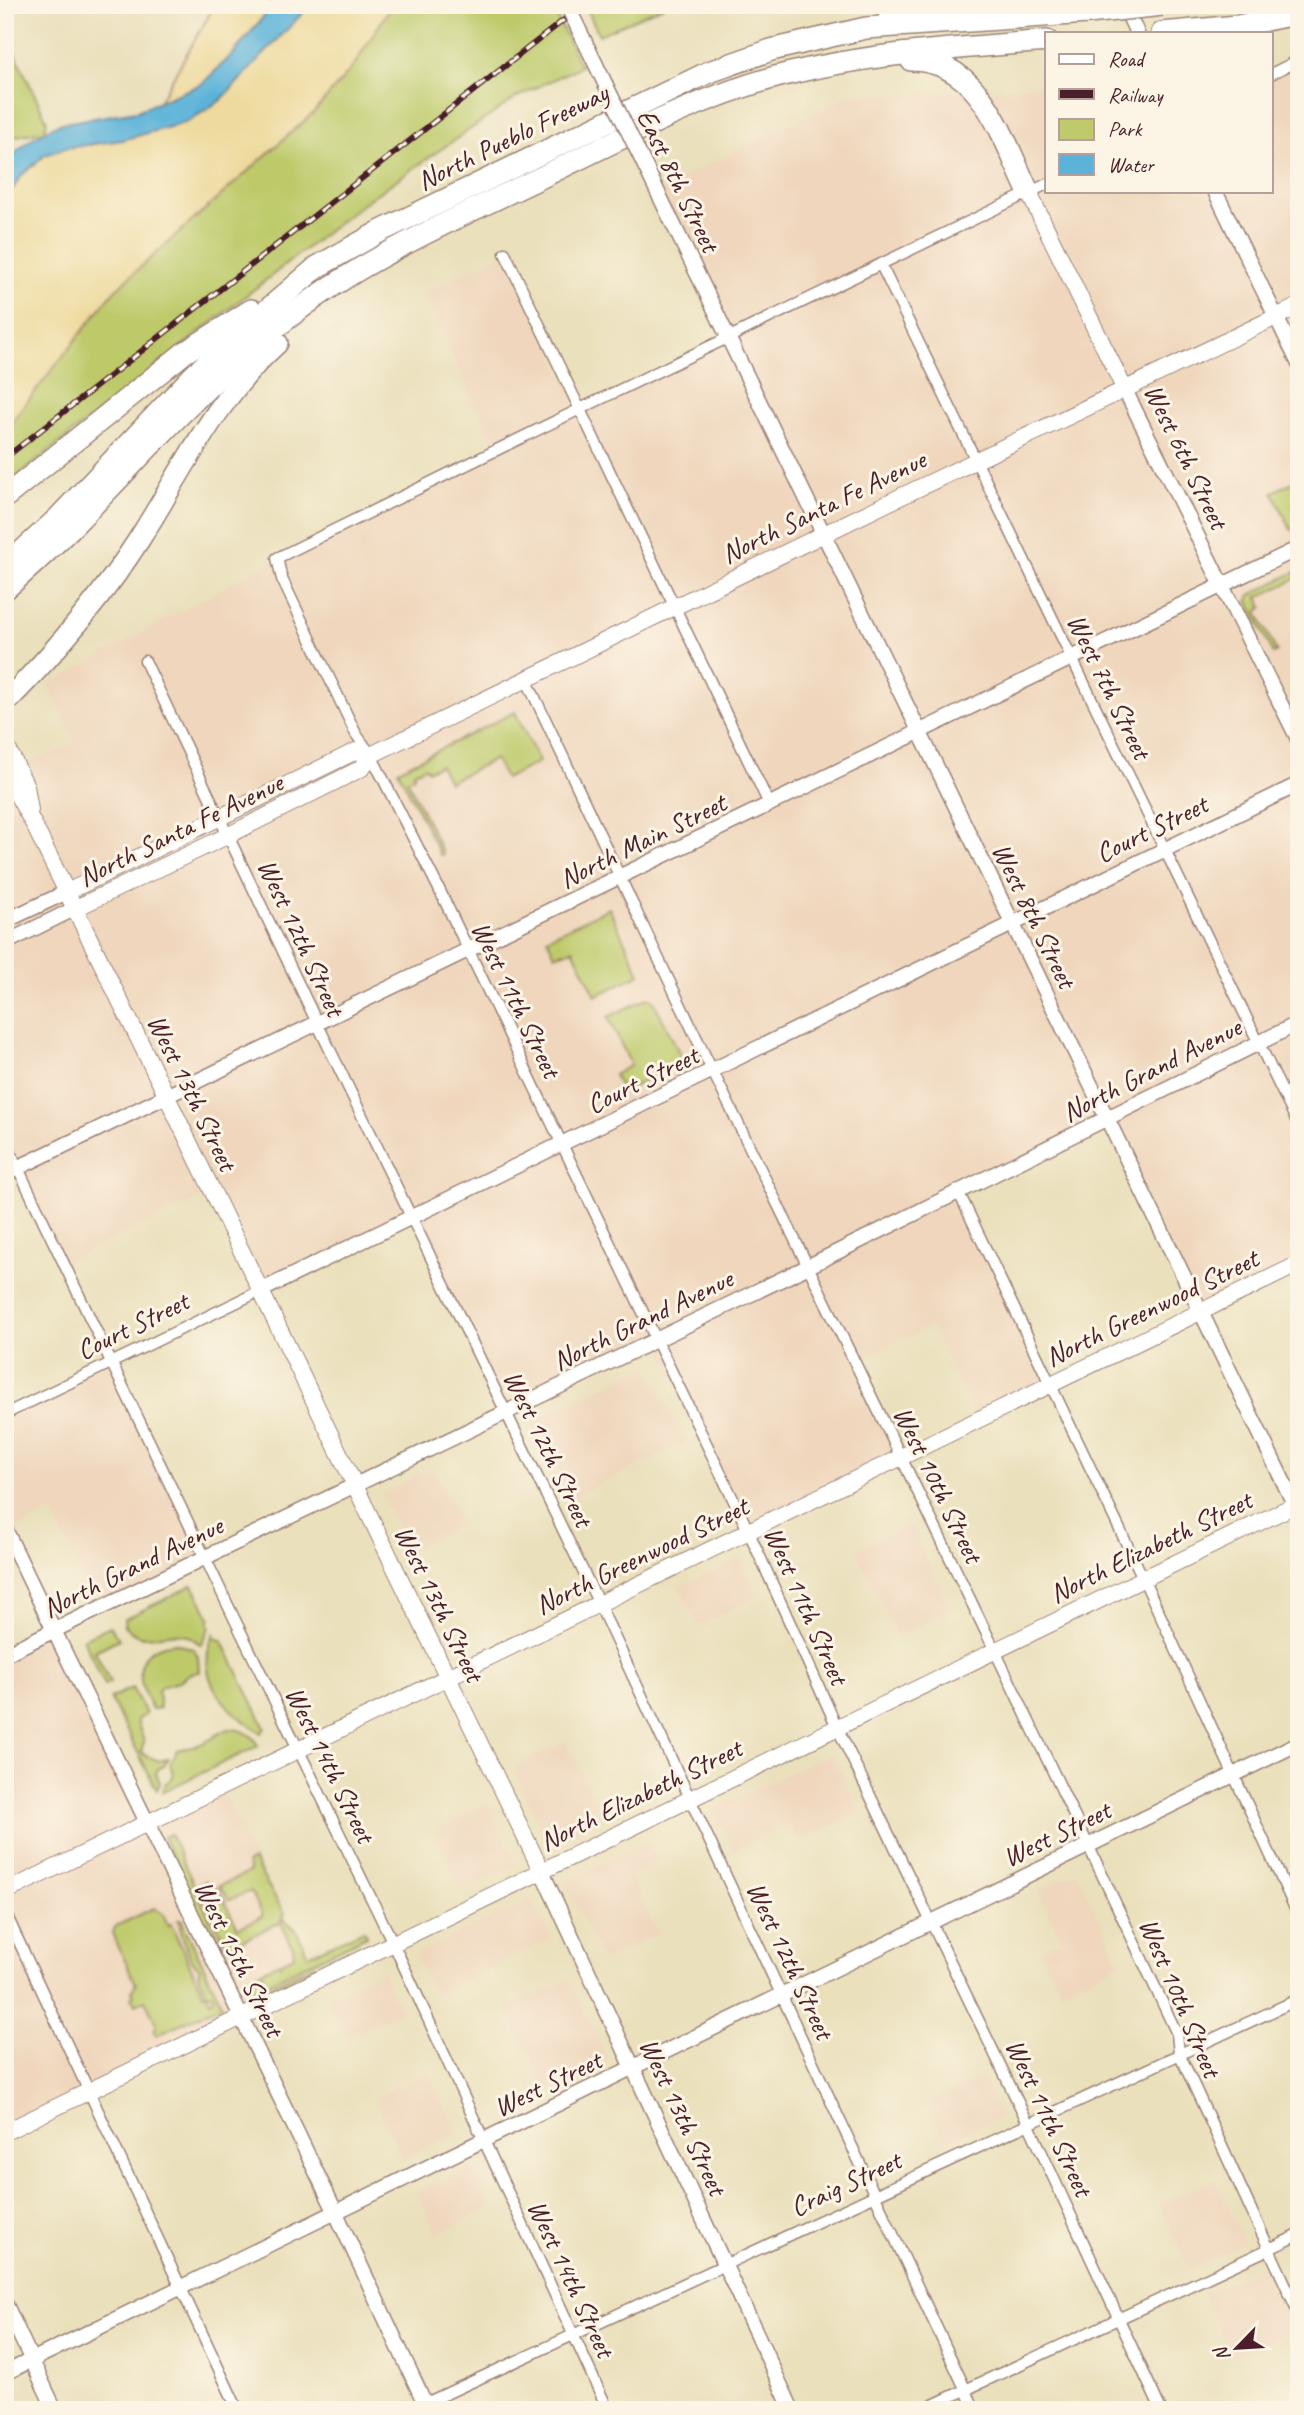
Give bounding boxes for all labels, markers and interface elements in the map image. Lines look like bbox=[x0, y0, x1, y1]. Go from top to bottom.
legend bbox=[1045, 32, 1272, 192]
text: Road bbox=[1108, 46, 1147, 72]
street label: North Pueblo Freeway bbox=[411, 74, 616, 198]
text: Railway bbox=[1108, 82, 1164, 108]
street label: East 8th Street bbox=[629, 103, 729, 260]
text: Park bbox=[1108, 116, 1143, 142]
text: Water bbox=[1108, 152, 1155, 178]
street label: West 6th Street bbox=[1136, 378, 1238, 537]
street label: North Santa Fe Avenue bbox=[715, 441, 933, 571]
street label: West 7th Street bbox=[1059, 608, 1161, 767]
street label: North Santa Fe Avenue bbox=[72, 764, 290, 894]
street label: North Main Street bbox=[553, 784, 734, 896]
street label: Court Street bbox=[1090, 785, 1215, 870]
street label: West 8th Street bbox=[984, 837, 1086, 996]
street label: West 12th Street bbox=[250, 853, 354, 1024]
street label: West 11th Street bbox=[464, 915, 571, 1086]
street label: West 13th Street bbox=[140, 1008, 247, 1179]
street label: North Grand Avenue bbox=[1056, 1008, 1248, 1130]
street label: Court Street bbox=[581, 1036, 706, 1121]
street label: North Greenwood Street bbox=[1039, 1240, 1266, 1374]
street label: North Grand Avenue bbox=[546, 1260, 740, 1378]
street label: Court Street bbox=[71, 1282, 196, 1367]
street label: West 12th Street bbox=[496, 1364, 603, 1535]
street label: West 10th Street bbox=[886, 1400, 993, 1571]
street label: North Elizabeth Street bbox=[1043, 1481, 1260, 1611]
street label: North Greenwood Street bbox=[529, 1488, 756, 1622]
street label: North Grand Avenue bbox=[36, 1507, 230, 1625]
street label: West 13th Street bbox=[387, 1519, 494, 1690]
street label: West 11th Street bbox=[756, 1521, 858, 1692]
street label: West 14th Street bbox=[278, 1680, 385, 1851]
street label: North Elizabeth Street bbox=[533, 1729, 750, 1859]
street label: West Street bbox=[997, 1791, 1118, 1875]
street label: West 15th Street bbox=[187, 1874, 294, 2045]
street label: West 12th Street bbox=[739, 1876, 843, 2047]
street label: West 10th Street bbox=[1131, 1912, 1231, 2085]
street label: West 13th Street bbox=[632, 2032, 736, 2203]
street label: West 11th Street bbox=[998, 2033, 1102, 2204]
street label: West Street bbox=[488, 2041, 609, 2125]
street label: Craig Street bbox=[784, 2142, 908, 2224]
street label: West 14th Street bbox=[520, 2194, 624, 2365]
north arrow bbox=[1202, 2314, 1272, 2384]
text: N bbox=[1208, 2341, 1236, 2365]

